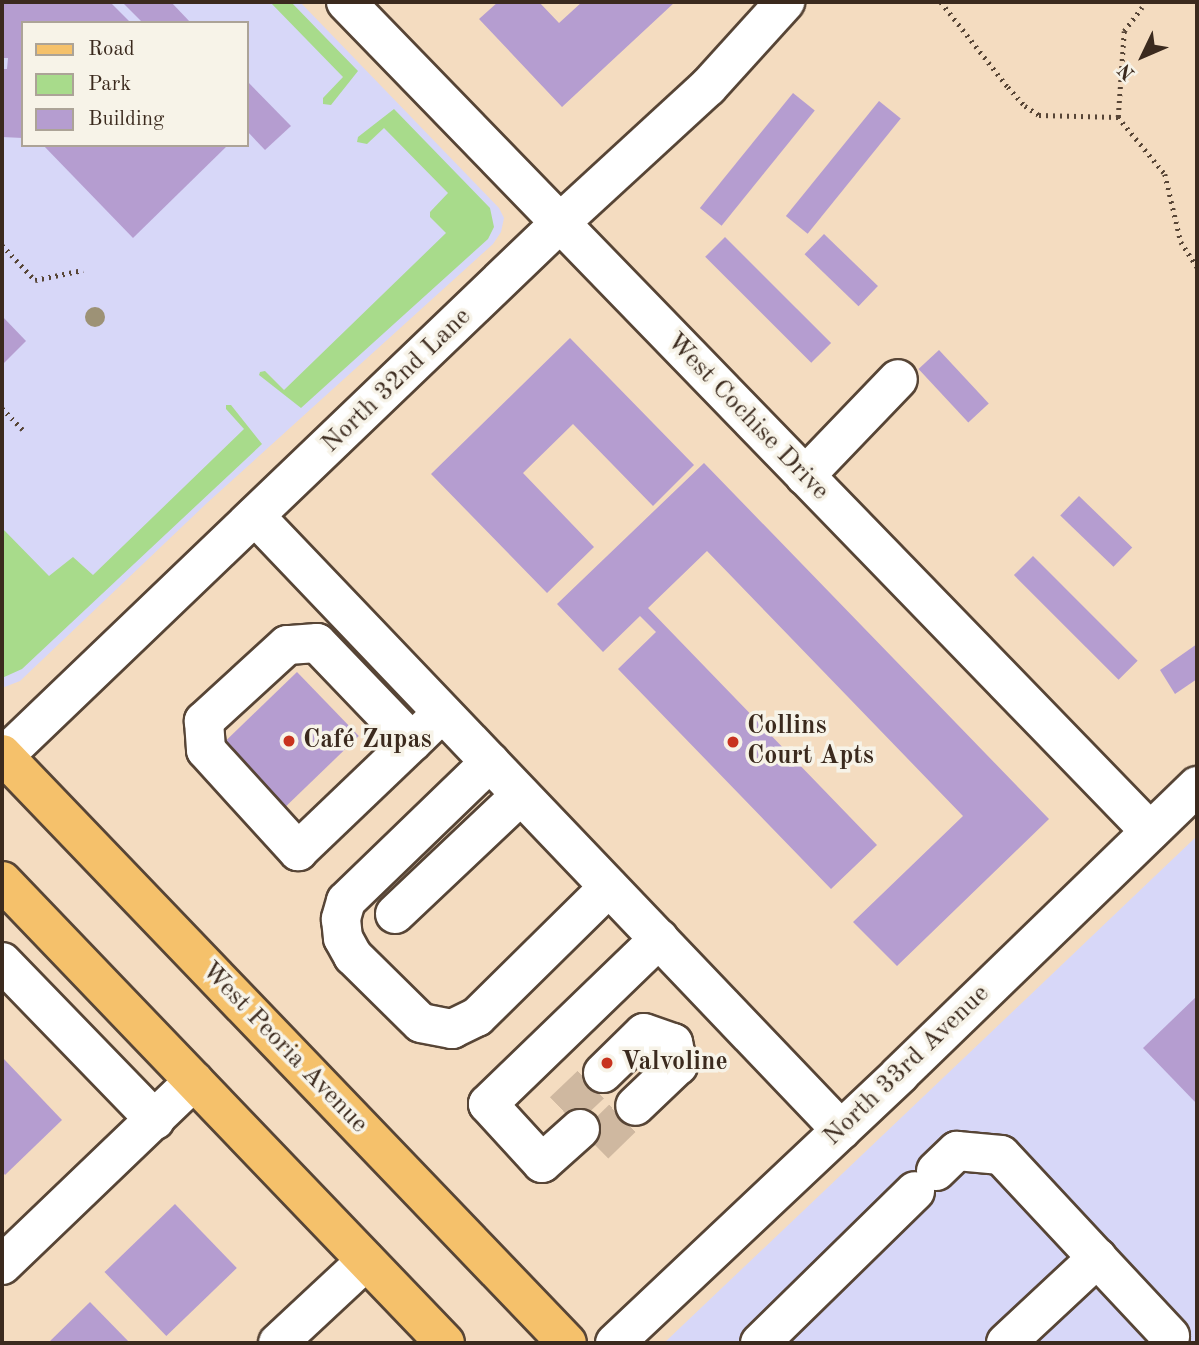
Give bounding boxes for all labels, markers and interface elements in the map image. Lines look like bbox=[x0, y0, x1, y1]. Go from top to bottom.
legend bbox=[21, 21, 248, 147]
north arrow bbox=[1108, 21, 1178, 91]
text: Road bbox=[88, 39, 135, 60]
text: N bbox=[1116, 59, 1139, 83]
text: Park bbox=[88, 74, 131, 95]
text: Building bbox=[88, 109, 164, 130]
street label: North 32nd Lane bbox=[316, 302, 478, 460]
street label: West Cochise Drive bbox=[659, 327, 835, 507]
place label: Collins Court Apts bbox=[747, 711, 874, 772]
place label: Café Zupas bbox=[303, 725, 432, 757]
marker: Café Zupas bbox=[281, 733, 297, 749]
marker: Collins Court Apts bbox=[725, 734, 741, 750]
street label: West Peoria Avenue bbox=[194, 956, 374, 1140]
street label: North 33rd Avenue bbox=[818, 979, 996, 1153]
place label: Valvoline bbox=[621, 1047, 728, 1079]
marker: Valvoline bbox=[599, 1055, 615, 1071]

